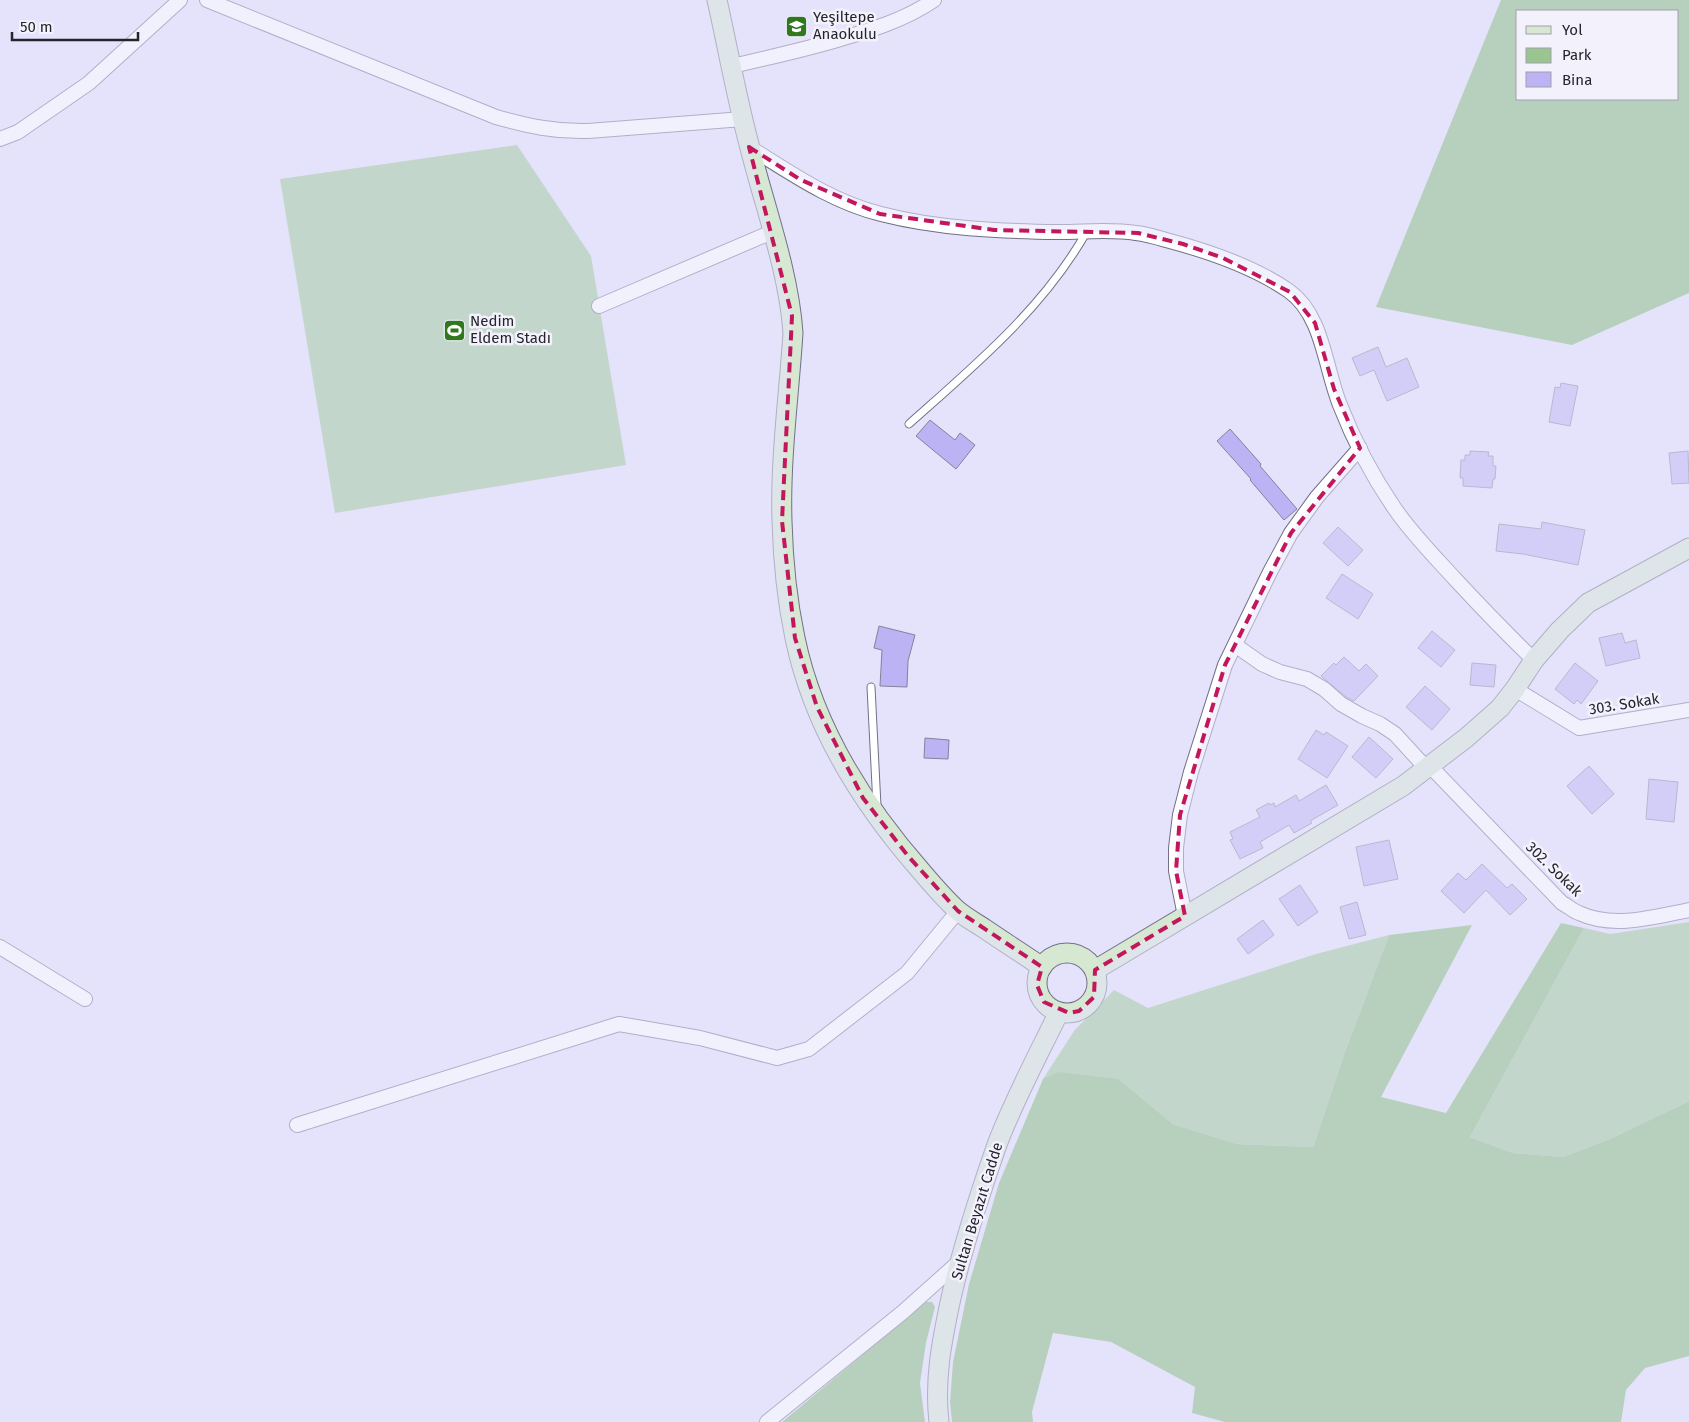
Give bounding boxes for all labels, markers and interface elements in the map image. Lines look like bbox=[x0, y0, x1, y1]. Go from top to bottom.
place label: Yeşiltepe Anaokulu bbox=[813, 8, 877, 43]
scale bar bbox=[12, 10, 139, 42]
legend bbox=[1516, 10, 1679, 100]
school or university icon: Yeşiltepe Anaokulu bbox=[785, 14, 809, 38]
text: 50 m bbox=[20, 18, 53, 36]
text: Yol bbox=[1562, 21, 1583, 39]
text: Park bbox=[1562, 46, 1592, 64]
text: Bina bbox=[1562, 71, 1592, 89]
place label: Nedim Eldem Stadı bbox=[470, 312, 551, 347]
sports icon: Nedim Eldem Stadı bbox=[442, 318, 466, 342]
street label: 303. Sokak bbox=[1588, 690, 1661, 718]
street label: 302. Sokak bbox=[1522, 838, 1586, 900]
street label: Sultan Beyazıt Cadde bbox=[948, 1140, 1006, 1282]

